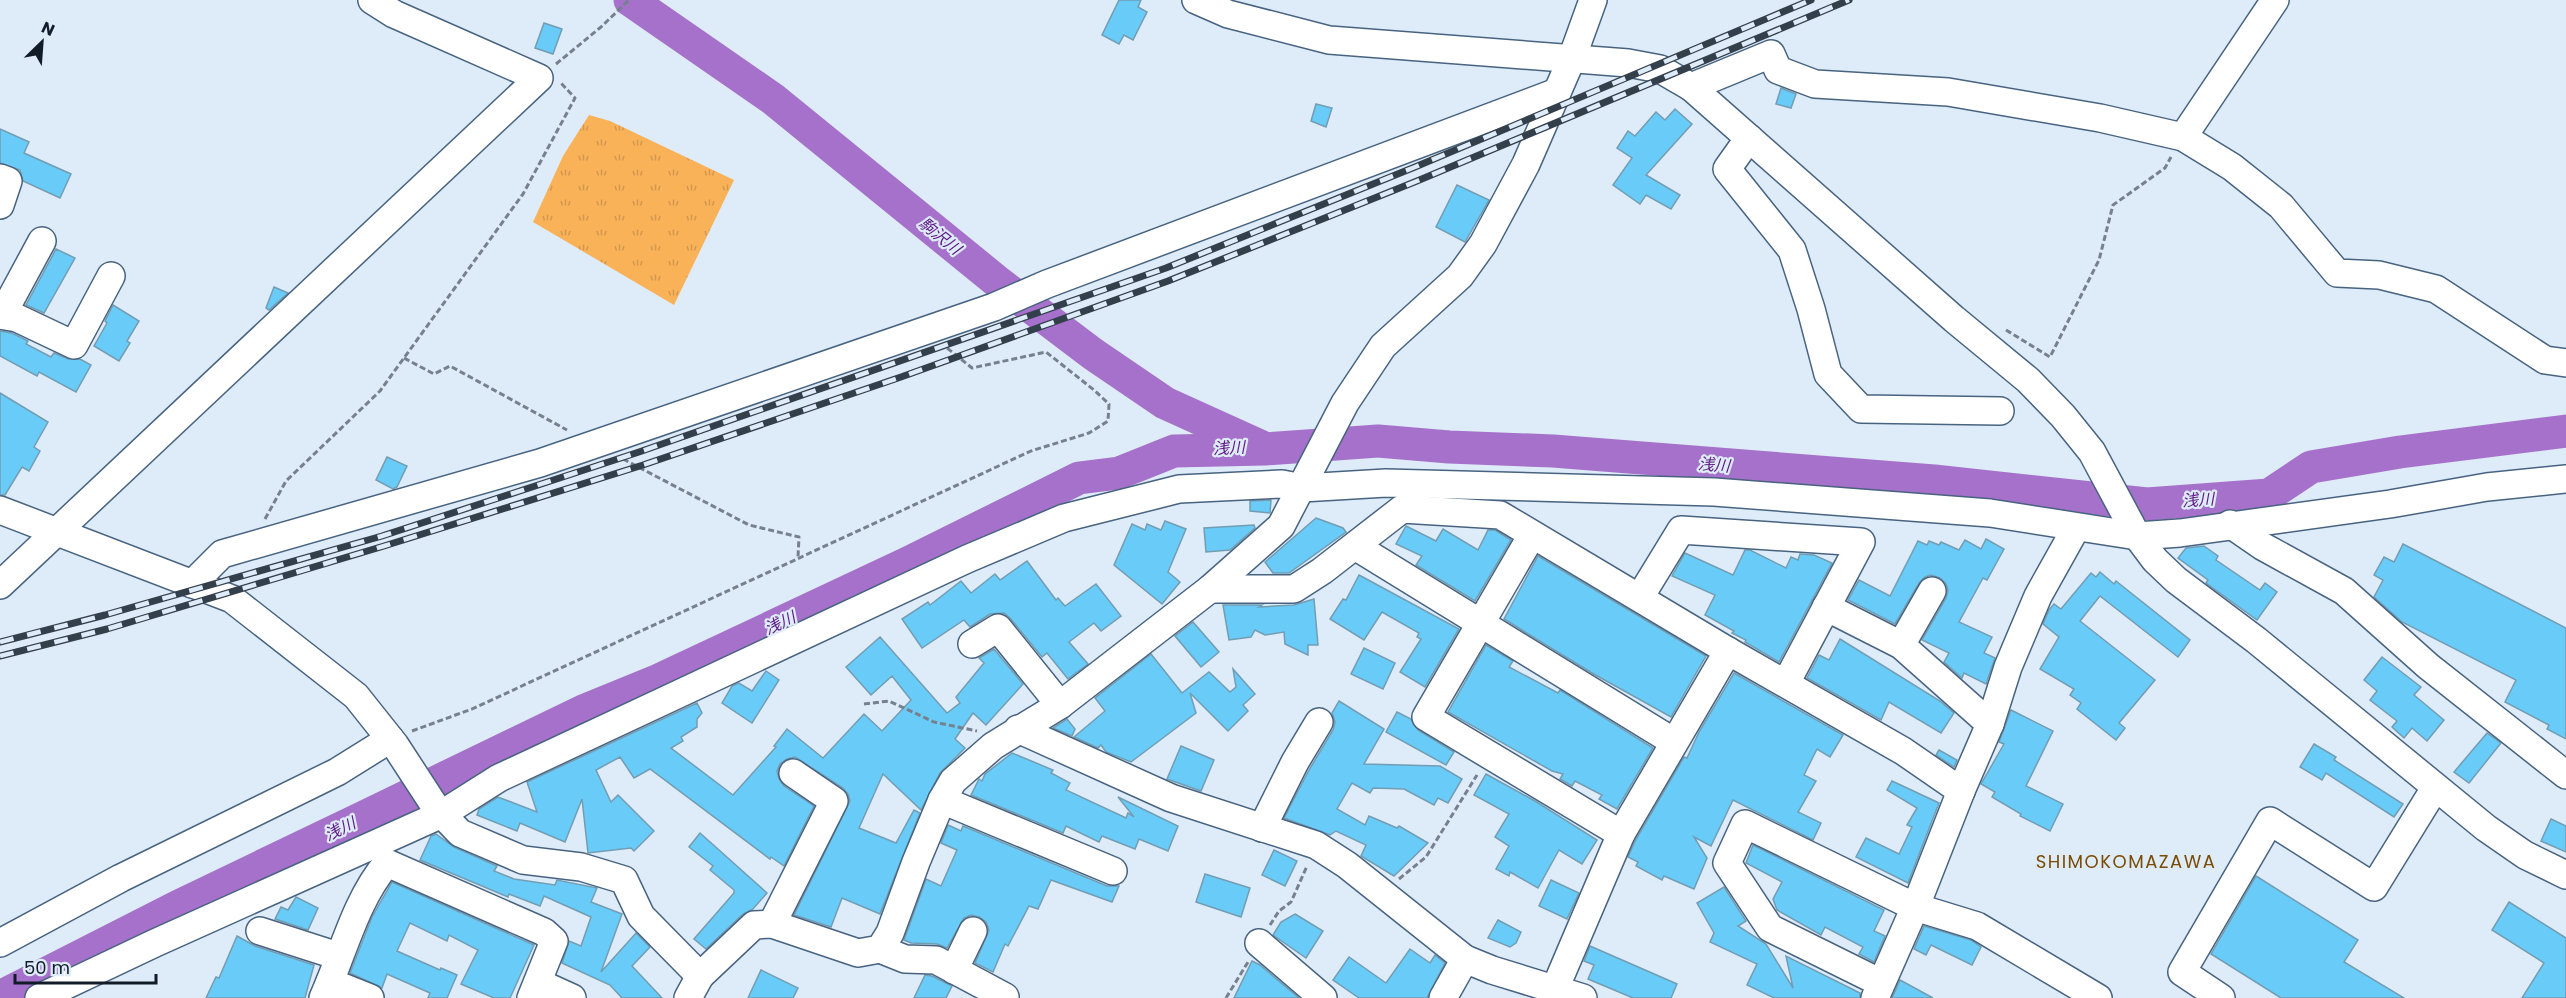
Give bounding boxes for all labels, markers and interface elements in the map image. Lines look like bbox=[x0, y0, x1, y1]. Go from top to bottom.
north arrow bbox=[12, 12, 72, 72]
text: N bbox=[38, 16, 58, 42]
water label: 駒沢川 bbox=[914, 212, 967, 261]
water label: 浅川 bbox=[1212, 436, 1248, 460]
water label: 浅川 bbox=[1697, 452, 1733, 478]
water label: 浅川 bbox=[2181, 487, 2217, 513]
water label: 浅川 bbox=[761, 605, 801, 640]
water label: 浅川 bbox=[321, 811, 361, 846]
district label: SHIMOKOMAZAWA bbox=[2036, 849, 2216, 874]
scale bar bbox=[15, 947, 156, 985]
text: 50 m bbox=[24, 955, 70, 980]

